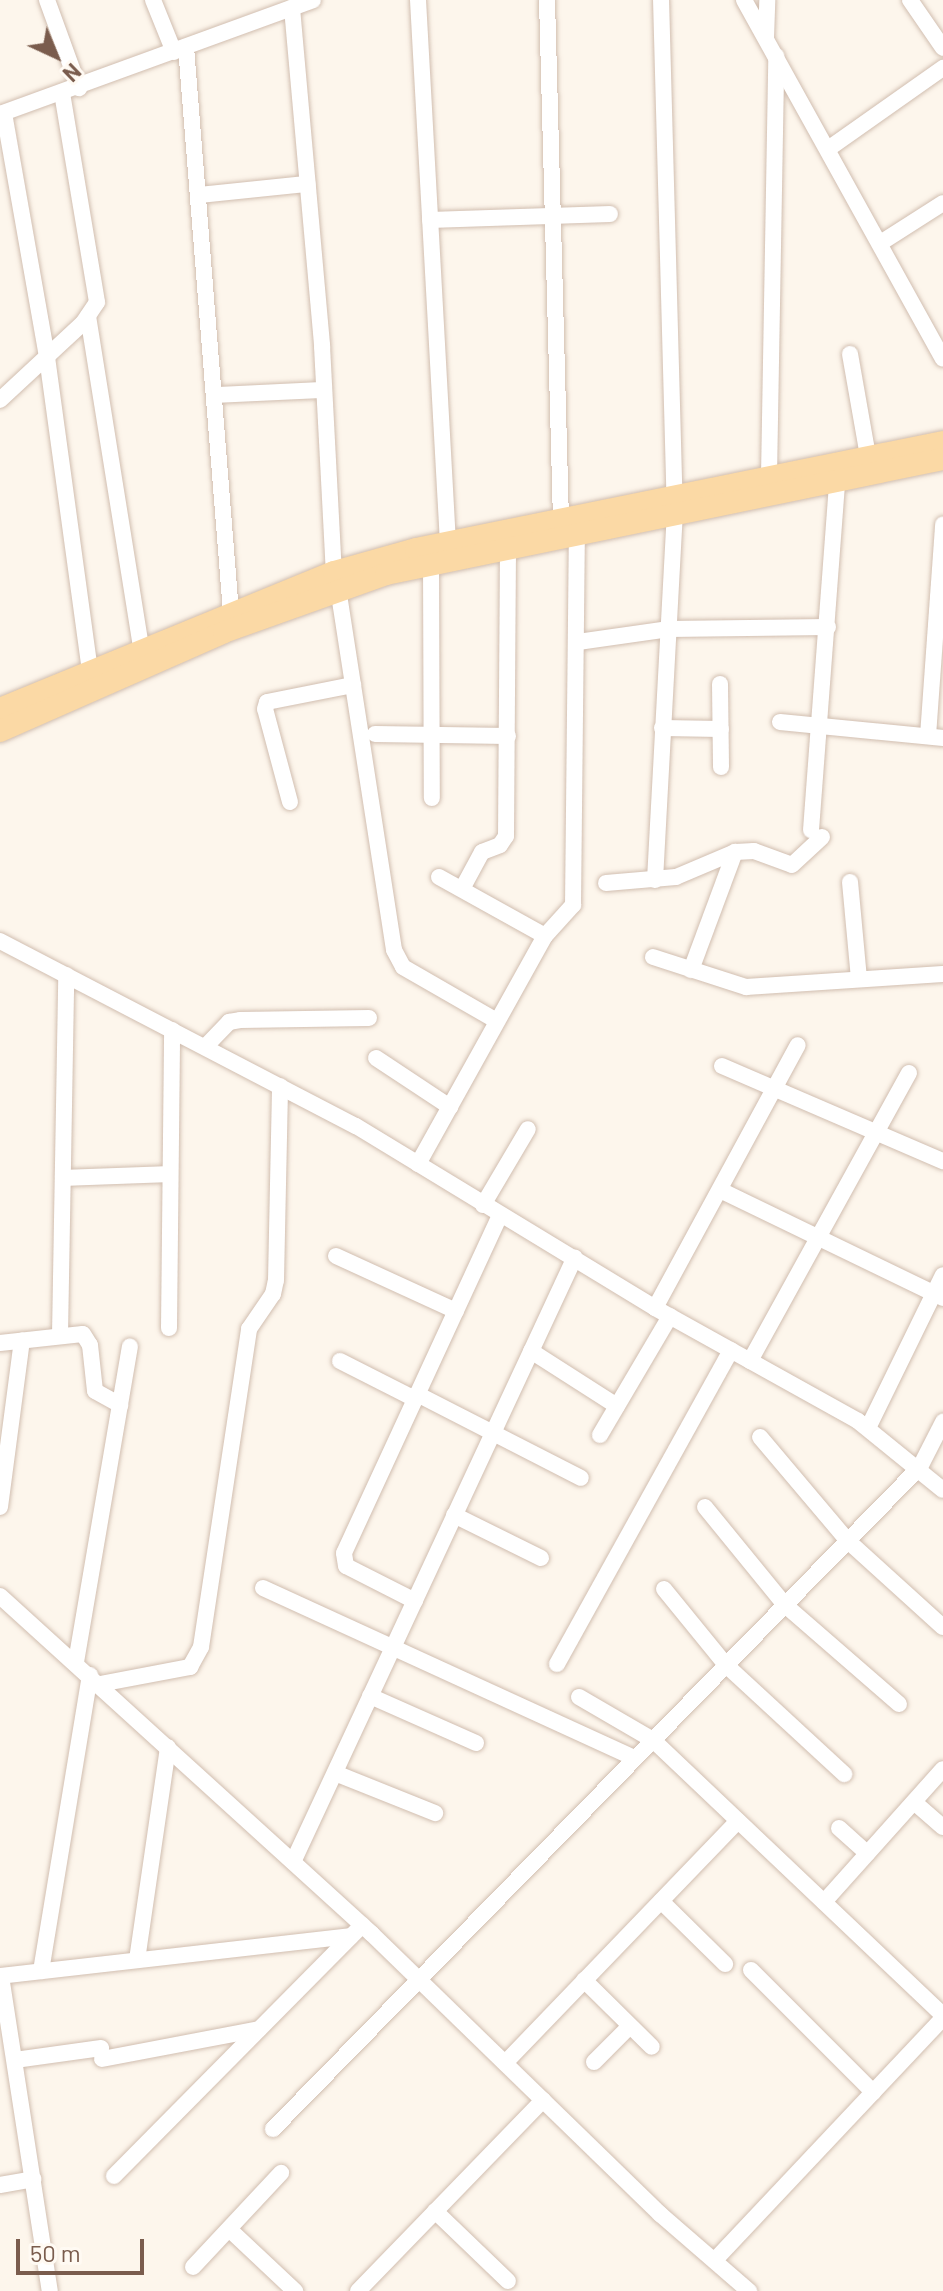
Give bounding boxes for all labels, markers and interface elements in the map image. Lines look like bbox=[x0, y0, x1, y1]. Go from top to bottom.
north arrow bbox=[16, 16, 96, 96]
text: N bbox=[58, 59, 87, 88]
scale bar bbox=[20, 2223, 148, 2273]
text: 50 m bbox=[30, 2238, 81, 2267]

